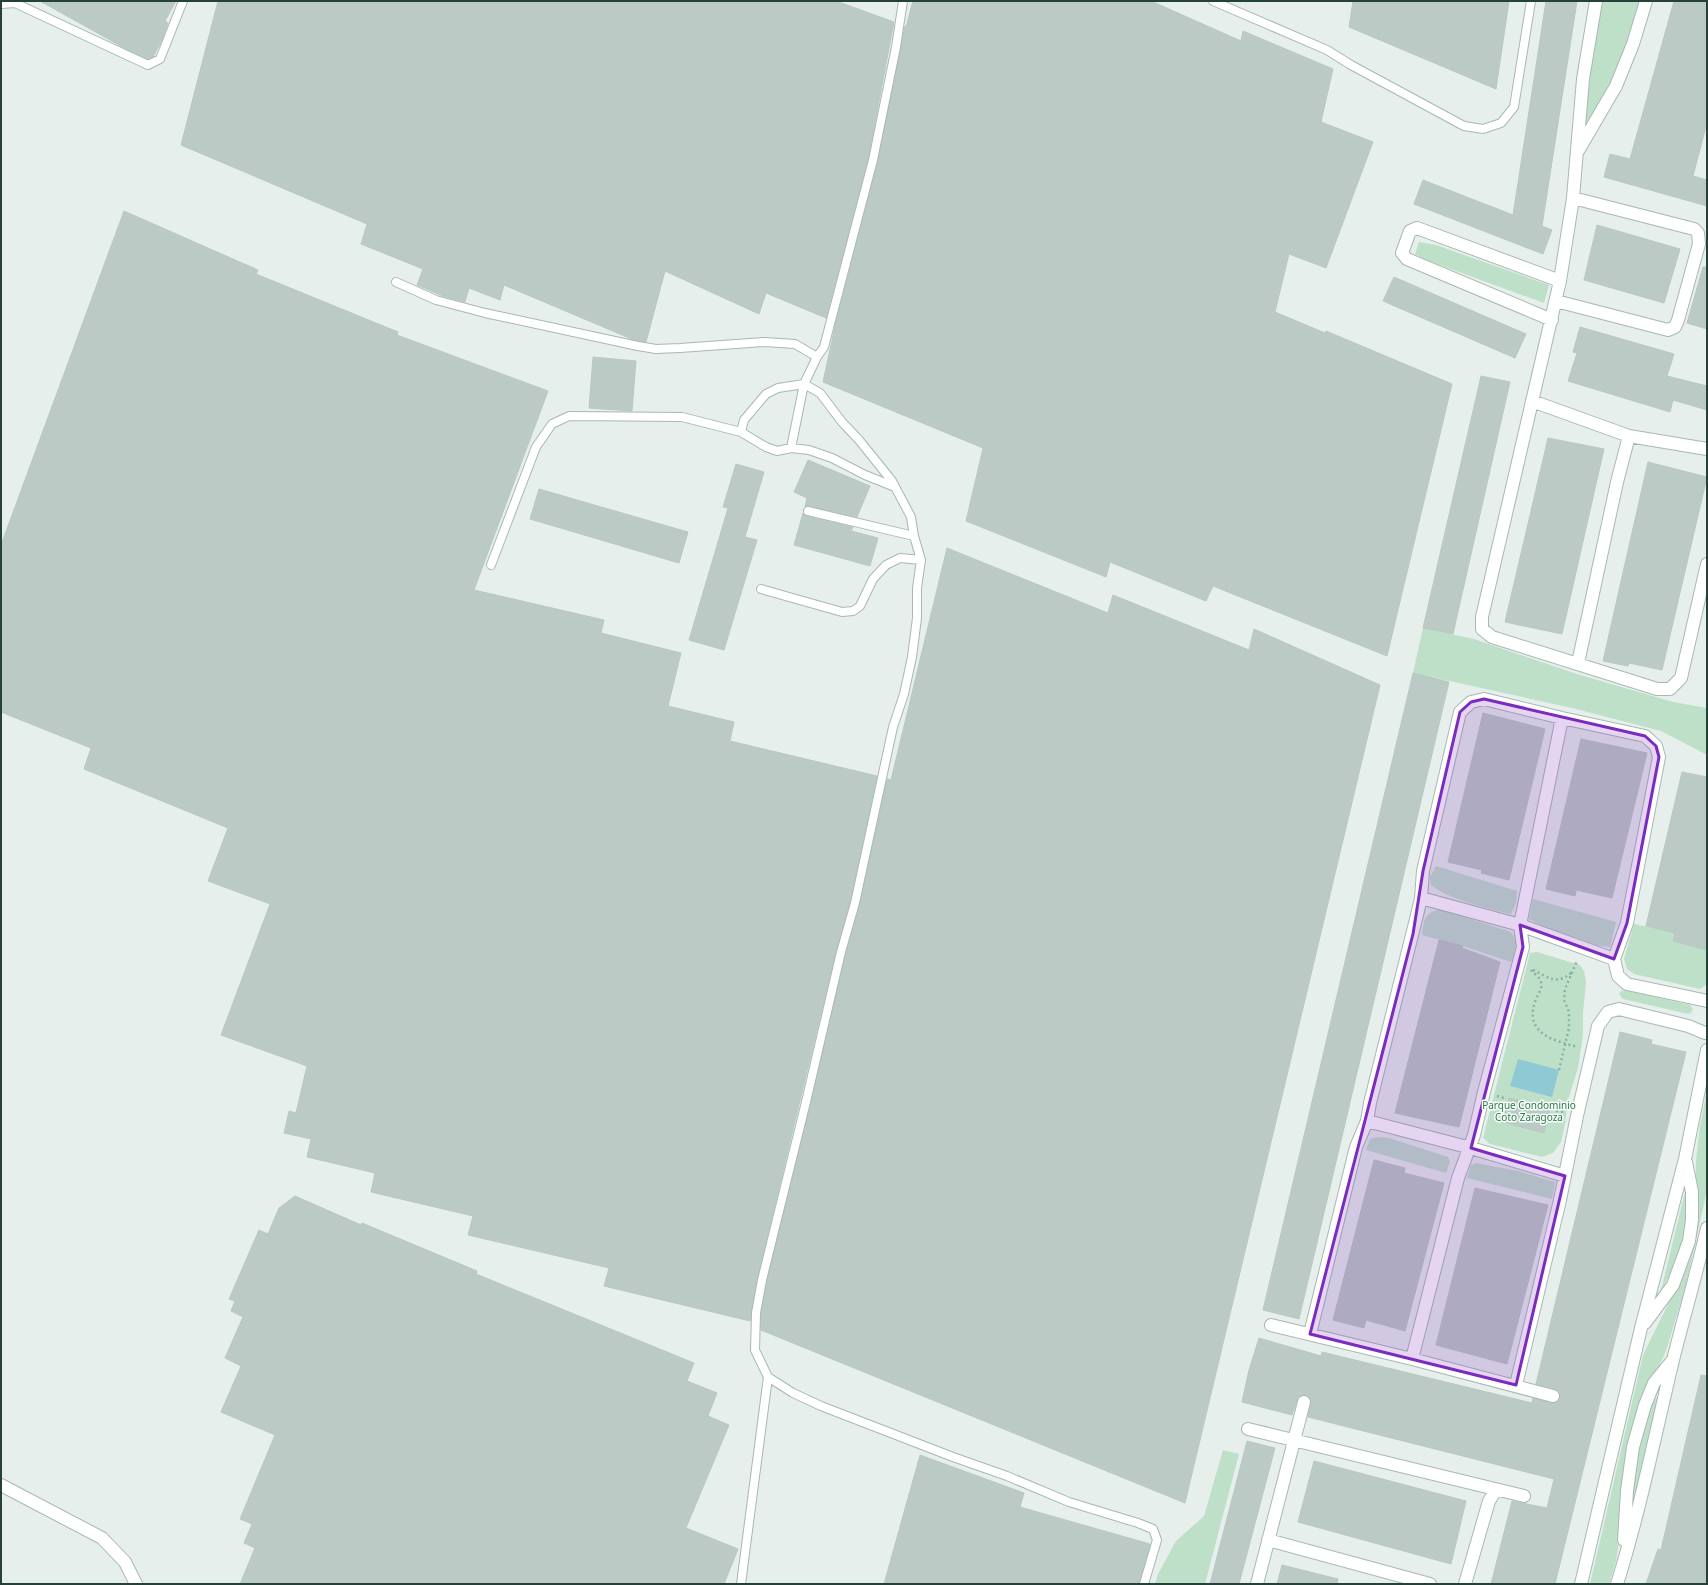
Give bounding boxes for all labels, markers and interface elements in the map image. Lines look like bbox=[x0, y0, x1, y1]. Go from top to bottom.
park label: Parque Condominio Coto Zaragoza bbox=[1482, 1098, 1576, 1124]

